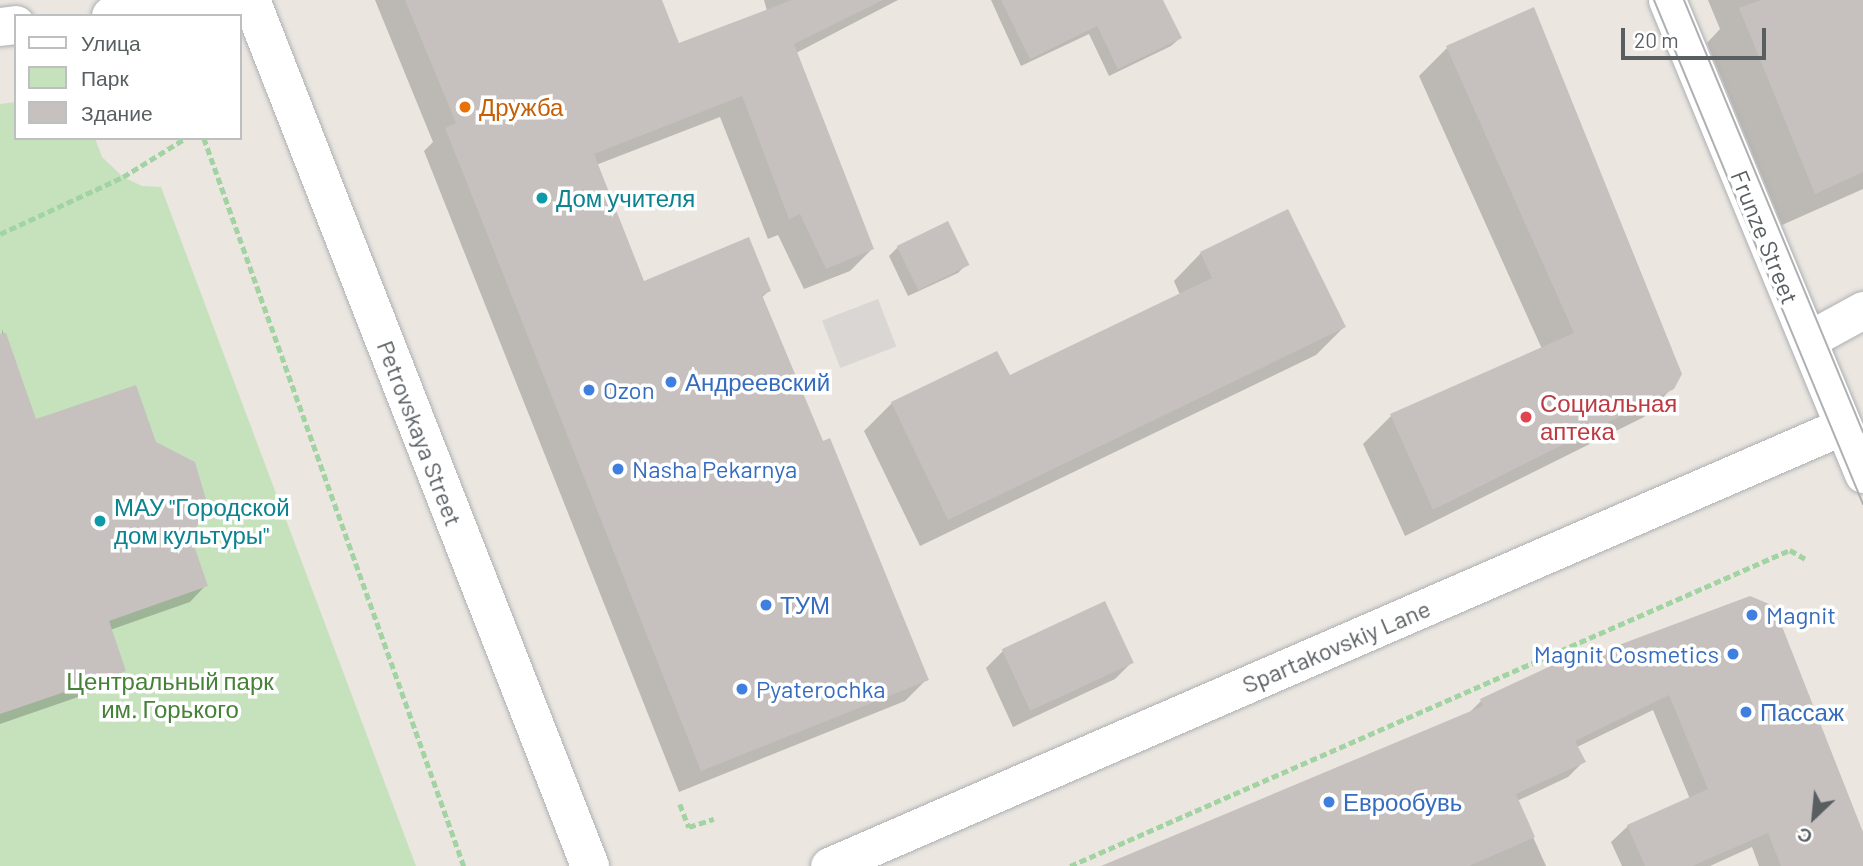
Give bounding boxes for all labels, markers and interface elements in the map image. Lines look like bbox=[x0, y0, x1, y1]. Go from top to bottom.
legend bbox=[14, 14, 242, 140]
scale bar bbox=[1625, 14, 1770, 58]
text: 20 m bbox=[1634, 27, 1679, 52]
text: Улица bbox=[81, 30, 141, 55]
text: Парк bbox=[81, 65, 129, 90]
place label: Дружба bbox=[479, 93, 563, 121]
marker: Дружба bbox=[457, 99, 473, 115]
text: Здание bbox=[81, 100, 153, 125]
street label: Frunze Street bbox=[1725, 166, 1805, 308]
place label: Дом учителя bbox=[556, 184, 695, 212]
marker: Дом учителя bbox=[534, 190, 550, 206]
street label: Petrovskaya Street bbox=[371, 336, 469, 530]
place label: Андреевский bbox=[685, 368, 830, 396]
marker: Андреевский bbox=[663, 374, 679, 390]
place label: Ozon bbox=[603, 376, 655, 404]
marker: Ozon bbox=[581, 382, 597, 398]
place label: Социальная аптека bbox=[1540, 389, 1677, 445]
marker: Социальная аптека bbox=[1518, 409, 1534, 425]
place label: Nasha Pekarnya bbox=[632, 455, 797, 483]
marker: Nasha Pekarnya bbox=[610, 461, 626, 477]
place label: МАУ "Городской дом культуры" bbox=[114, 493, 290, 549]
marker: МАУ "Городской дом культуры" bbox=[92, 513, 108, 529]
place label: ТУМ bbox=[780, 591, 830, 619]
street label: Spartakovskiy Lane bbox=[1238, 593, 1434, 699]
marker: ТУМ bbox=[758, 597, 774, 613]
place label: Magnit bbox=[1766, 601, 1836, 629]
marker: Magnit bbox=[1744, 607, 1760, 623]
place label: Magnit Cosmetics bbox=[1534, 640, 1719, 668]
marker: Magnit Cosmetics bbox=[1725, 646, 1741, 662]
park label: Центральный парк им. Горького bbox=[66, 667, 274, 723]
place label: Pyaterochka bbox=[756, 675, 886, 703]
marker: Pyaterochka bbox=[734, 681, 750, 697]
place label: Пассаж bbox=[1760, 698, 1844, 726]
marker: Пассаж bbox=[1738, 704, 1754, 720]
north arrow bbox=[1779, 782, 1849, 852]
place label: Еврообувь bbox=[1343, 788, 1462, 816]
marker: Еврообувь bbox=[1321, 794, 1337, 810]
text: С bbox=[1793, 823, 1816, 850]

